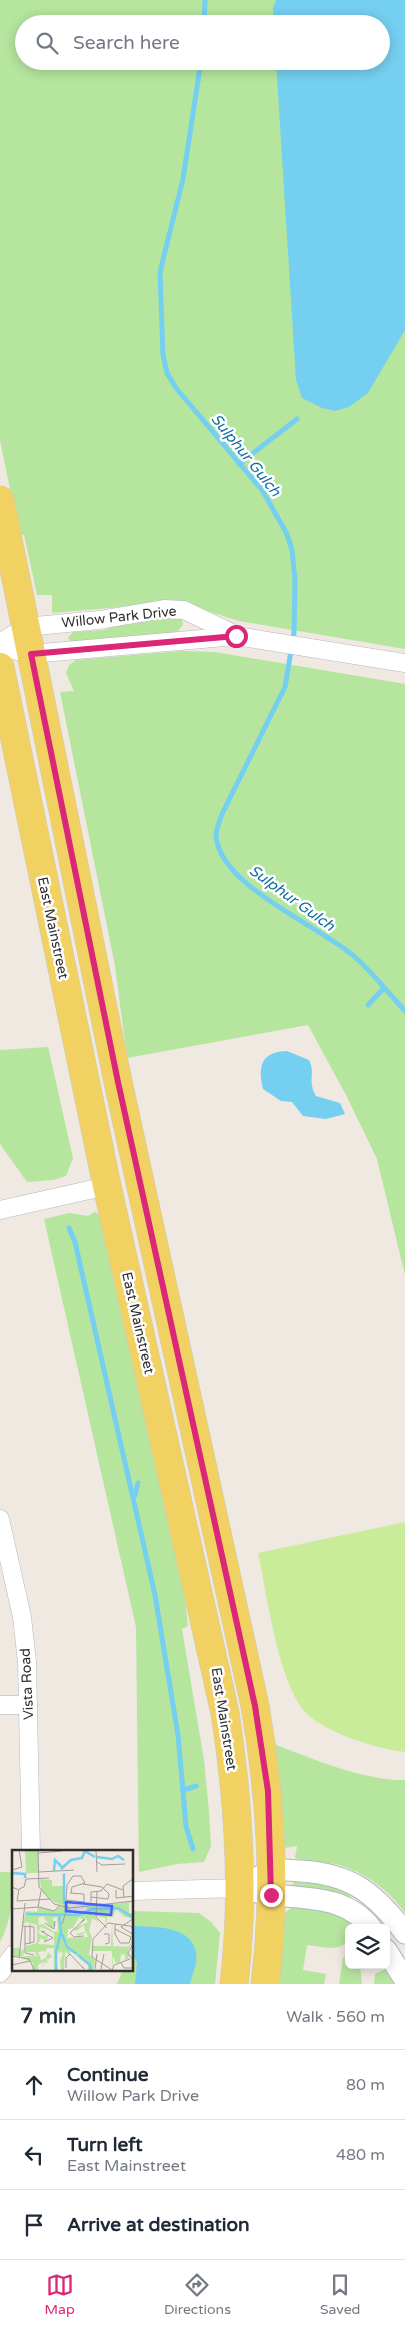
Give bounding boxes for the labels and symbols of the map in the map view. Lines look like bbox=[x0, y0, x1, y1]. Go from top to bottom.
water label: Sulphur Gulch bbox=[207, 410, 285, 500]
street label: Willow Park Drive bbox=[61, 602, 177, 631]
route start bbox=[225, 625, 248, 648]
water label: Sulphur Gulch bbox=[246, 861, 339, 935]
street label: East Mainstreet bbox=[34, 875, 72, 981]
street label: East Mainstreet bbox=[118, 1270, 158, 1376]
street label: Vista Road bbox=[17, 1648, 37, 1720]
street label: East Mainstreet bbox=[207, 1666, 241, 1772]
inset map bbox=[12, 1850, 134, 1972]
route end bbox=[260, 1884, 283, 1907]

